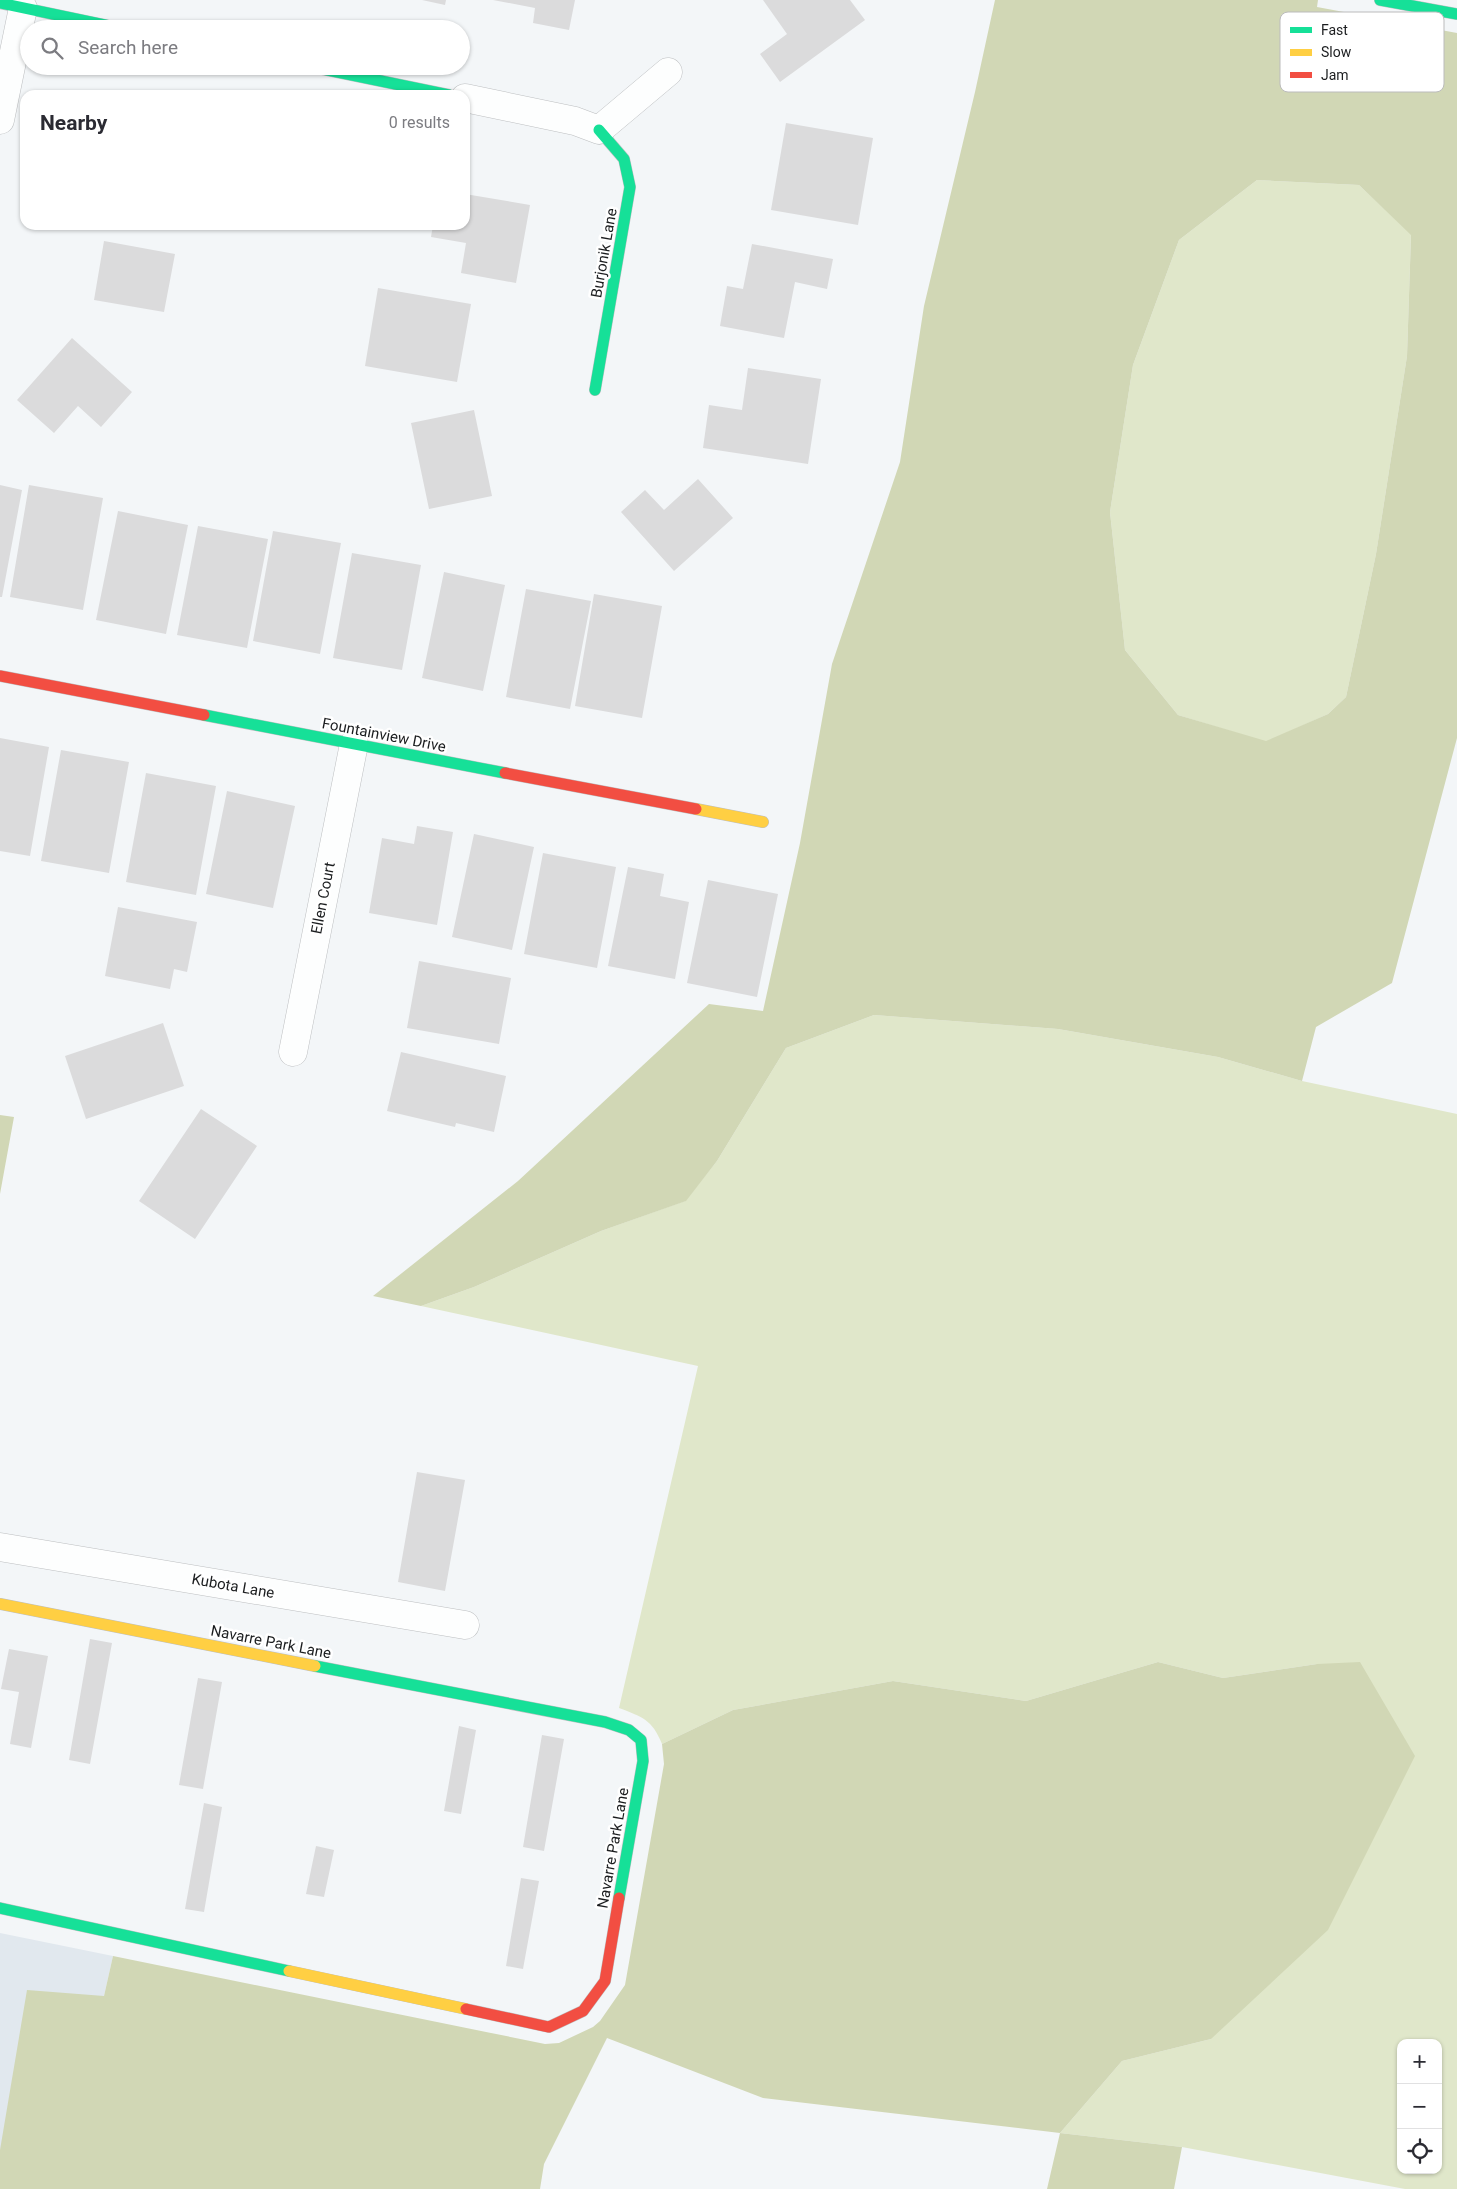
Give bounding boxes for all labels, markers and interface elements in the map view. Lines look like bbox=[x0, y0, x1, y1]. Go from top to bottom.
legend bbox=[1280, 12, 1444, 92]
search box bbox=[20, 20, 470, 75]
text: Fast bbox=[1321, 22, 1348, 38]
icon: search bbox=[38, 34, 66, 62]
text: Search here bbox=[78, 36, 178, 59]
text: Slow bbox=[1321, 44, 1352, 60]
text: Jam bbox=[1321, 67, 1349, 83]
text: Nearby bbox=[40, 111, 107, 135]
text: 0 results bbox=[389, 113, 450, 132]
street label: Burjonik Lane bbox=[587, 207, 621, 299]
street label: Fountainview Drive bbox=[321, 714, 448, 756]
street label: Ellen Court bbox=[307, 861, 339, 935]
street label: Kubota Lane bbox=[190, 1570, 276, 1602]
street label: Navarre Park Lane bbox=[209, 1622, 333, 1662]
street label: Navarre Park Lane bbox=[594, 1786, 632, 1910]
map controls bbox=[1397, 2039, 1442, 2174]
button: + bbox=[1397, 2039, 1442, 2084]
button: − bbox=[1397, 2084, 1442, 2129]
button: locate bbox=[1397, 2129, 1442, 2174]

